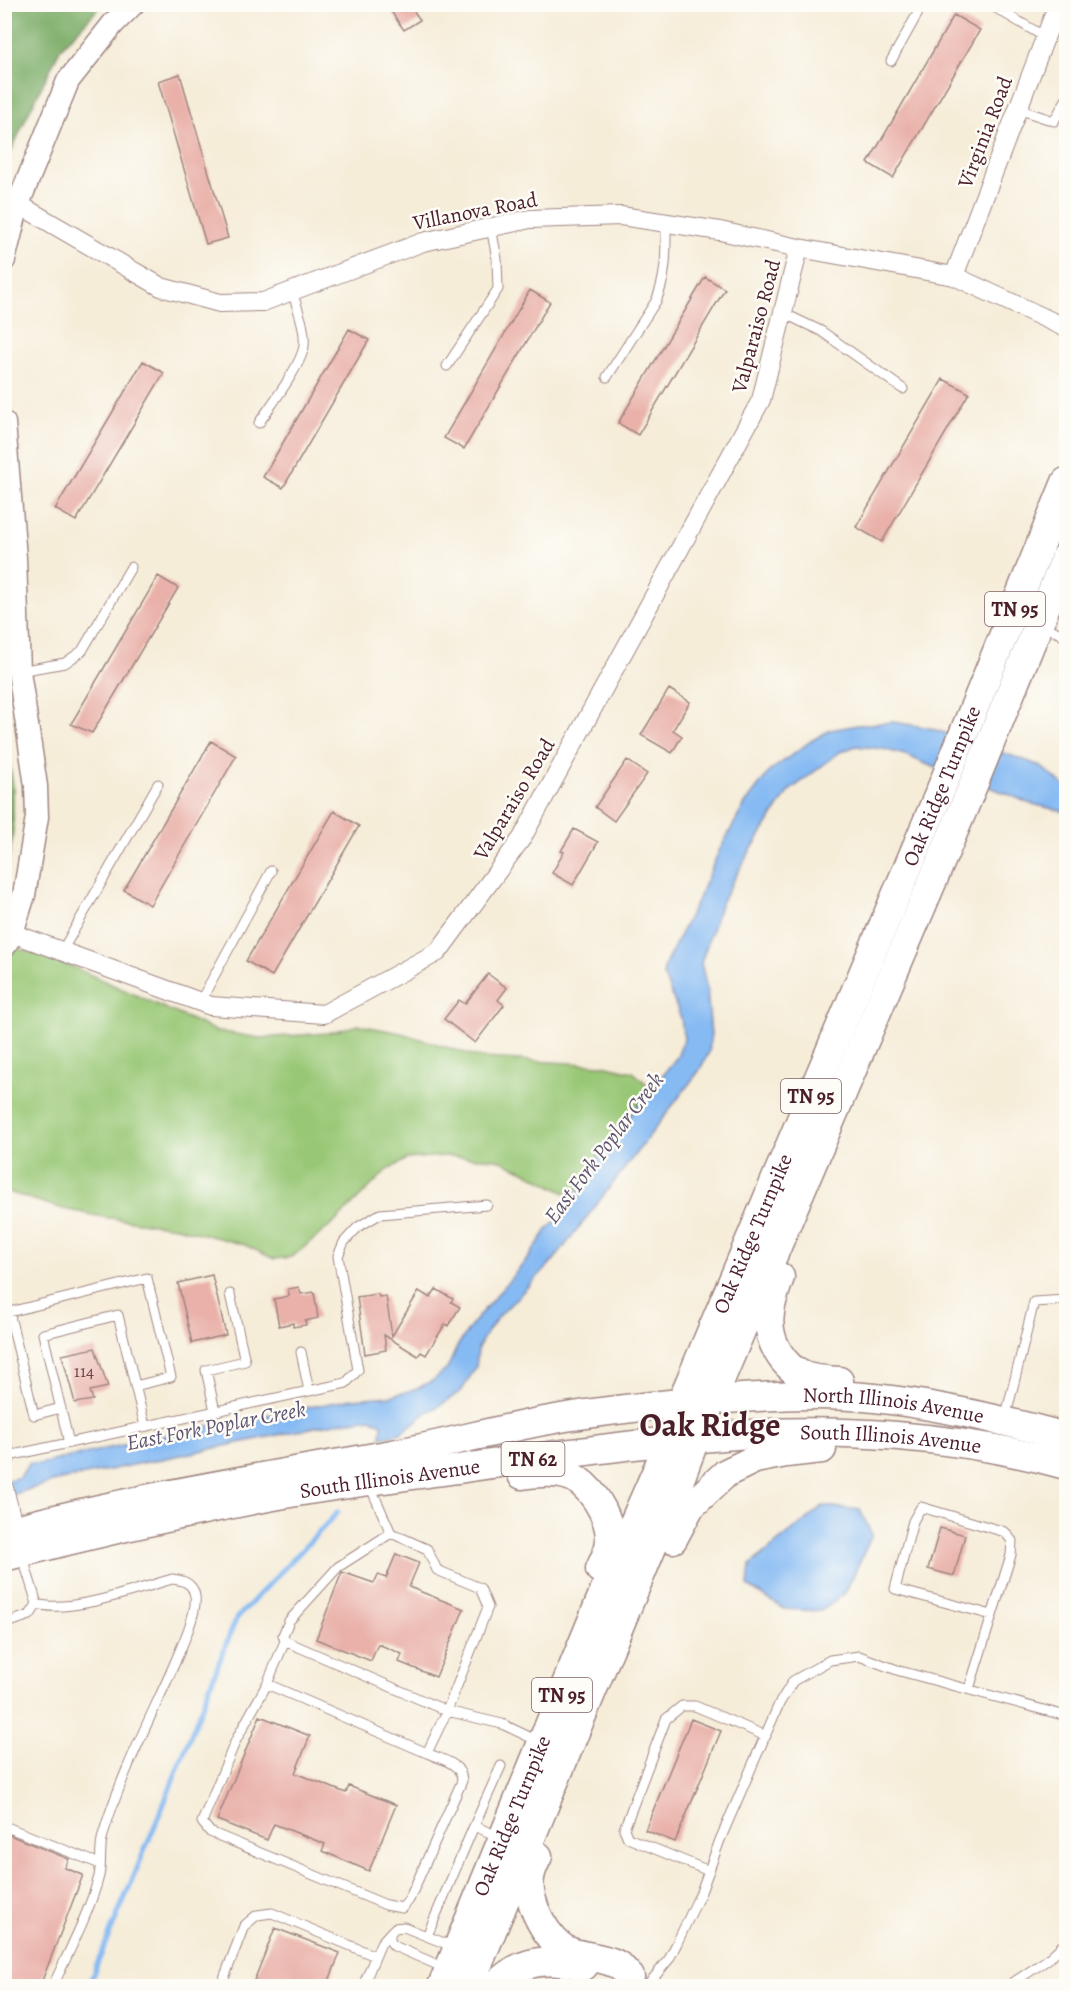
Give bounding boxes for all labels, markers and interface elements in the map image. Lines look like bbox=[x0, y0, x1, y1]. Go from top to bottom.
street label: Virginia Road bbox=[951, 71, 1019, 193]
street label: Villanova Road bbox=[409, 185, 540, 237]
street label: Valparaiso Road bbox=[724, 255, 787, 397]
road number: TN 95 bbox=[985, 592, 1045, 626]
street label: Oak Ridge Turnpike bbox=[896, 702, 987, 871]
street label: Valparaiso Road bbox=[466, 732, 562, 866]
water label: East Fork Poplar Creek bbox=[537, 1066, 671, 1230]
road number: TN 95 bbox=[781, 1079, 841, 1113]
street label: Oak Ridge Turnpike bbox=[706, 1149, 799, 1318]
house number: 114 bbox=[74, 1359, 94, 1383]
street label: North Illinois Avenue bbox=[803, 1381, 987, 1430]
water label: East Fork Poplar Creek bbox=[124, 1394, 308, 1458]
district label: Oak Ridge bbox=[639, 1402, 781, 1447]
street label: South Illinois Avenue bbox=[800, 1418, 983, 1460]
road number: TN 62 bbox=[502, 1442, 564, 1476]
street label: South Illinois Avenue bbox=[298, 1452, 482, 1505]
road number: TN 95 bbox=[532, 1678, 592, 1712]
street label: Oak Ridge Turnpike bbox=[466, 1731, 557, 1900]

